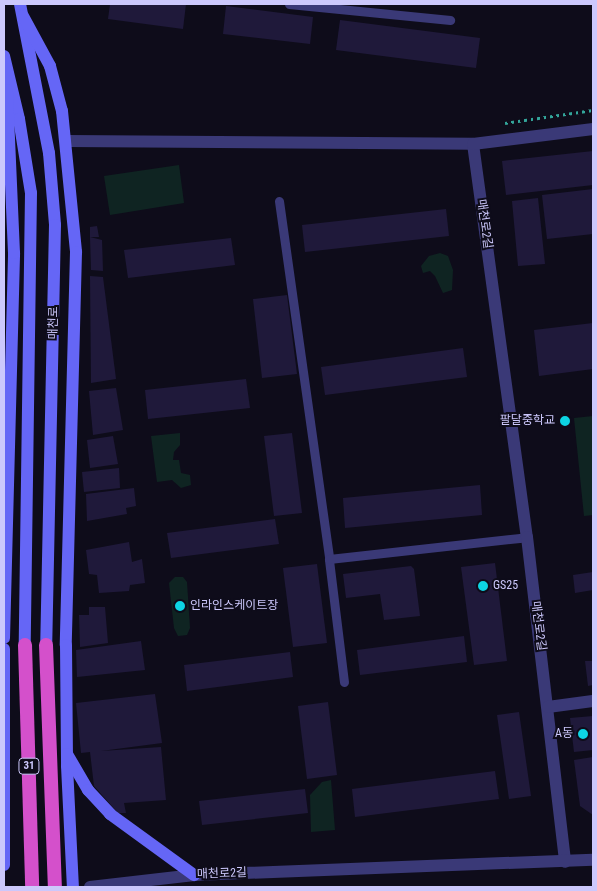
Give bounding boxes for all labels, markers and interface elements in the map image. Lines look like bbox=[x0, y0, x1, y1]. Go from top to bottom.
street label: 매천로2길 bbox=[473, 198, 495, 250]
street label: 매천로 bbox=[47, 306, 61, 340]
place label: 팔달중학교 bbox=[500, 414, 555, 428]
marker: 팔달중학교 bbox=[559, 415, 571, 427]
place label: GS25 bbox=[493, 579, 518, 593]
marker: GS25 bbox=[477, 580, 489, 592]
place label: 인라인스케이트장 bbox=[190, 599, 278, 613]
marker: 인라인스케이트장 bbox=[174, 600, 186, 612]
street label: 매천로2길 bbox=[528, 600, 548, 652]
place label: A동 bbox=[555, 727, 573, 741]
marker: A동 bbox=[577, 728, 589, 740]
road number: 31 bbox=[18, 758, 40, 774]
street label: 매천로2길 bbox=[197, 866, 247, 882]

